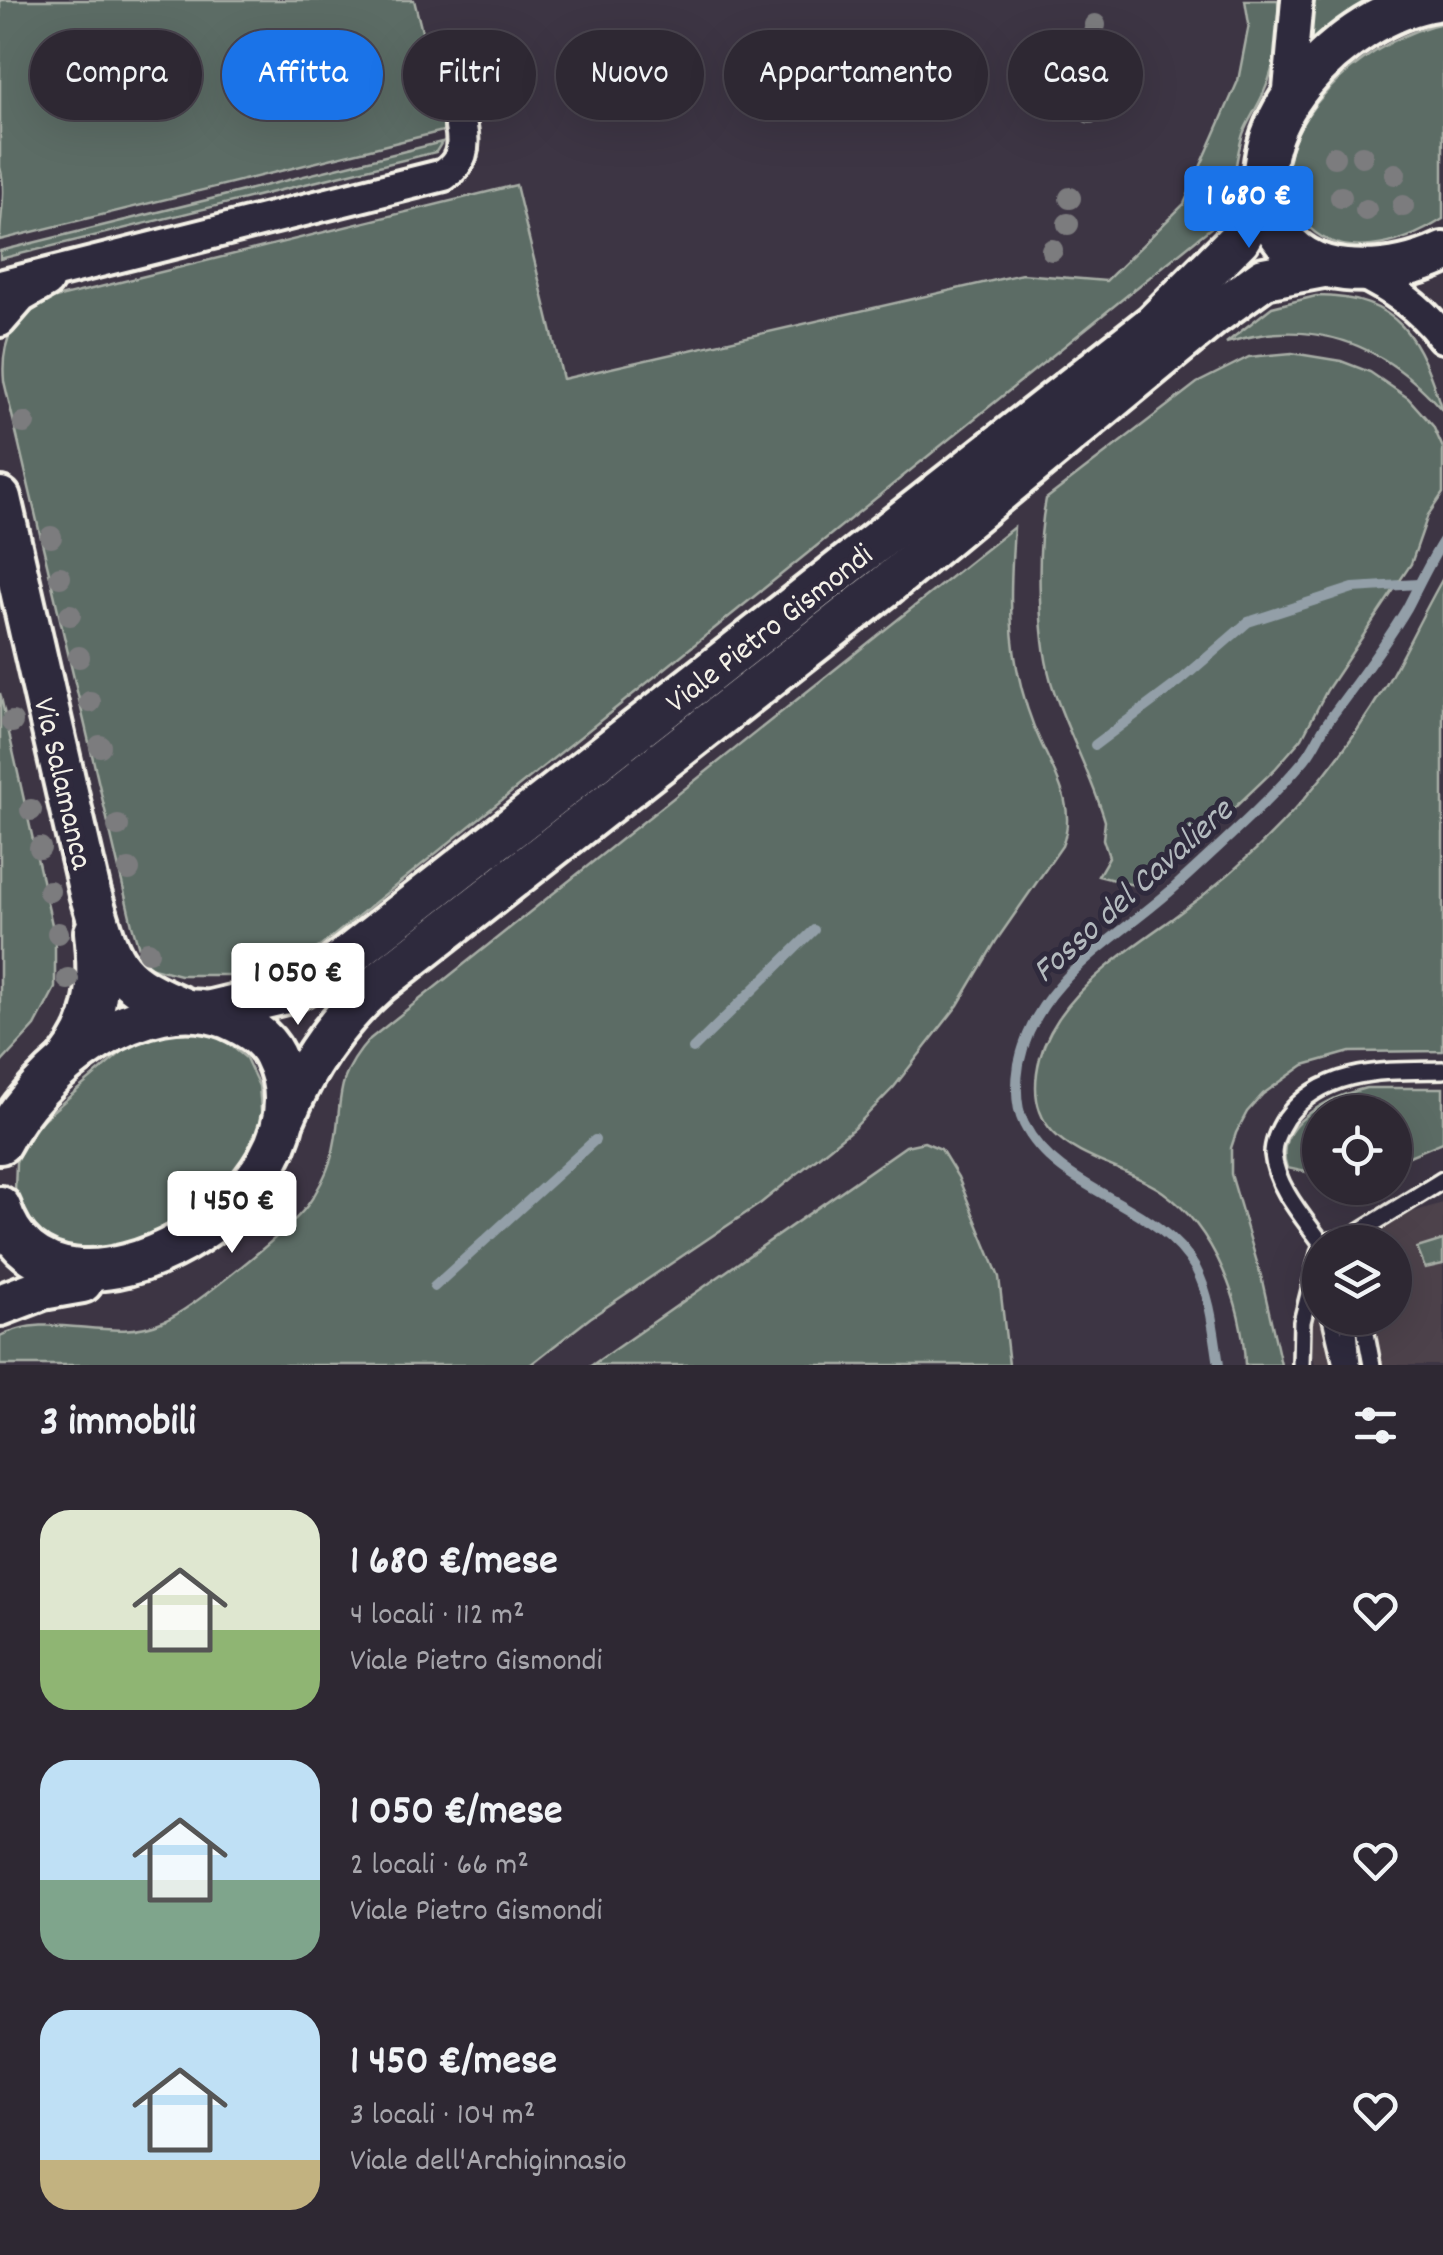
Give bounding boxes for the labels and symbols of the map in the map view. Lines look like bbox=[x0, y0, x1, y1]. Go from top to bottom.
pin: 1 680 € bbox=[1157, 166, 1341, 251]
street label: Viale Pietro Gismondi bbox=[657, 535, 885, 727]
street label: Via Salamanca bbox=[18, 694, 102, 876]
water label: Fosso del Cavaliere bbox=[1023, 788, 1247, 997]
pin: 1 050 € bbox=[206, 943, 390, 1028]
pin: 1 450 € bbox=[140, 1171, 324, 1256]

